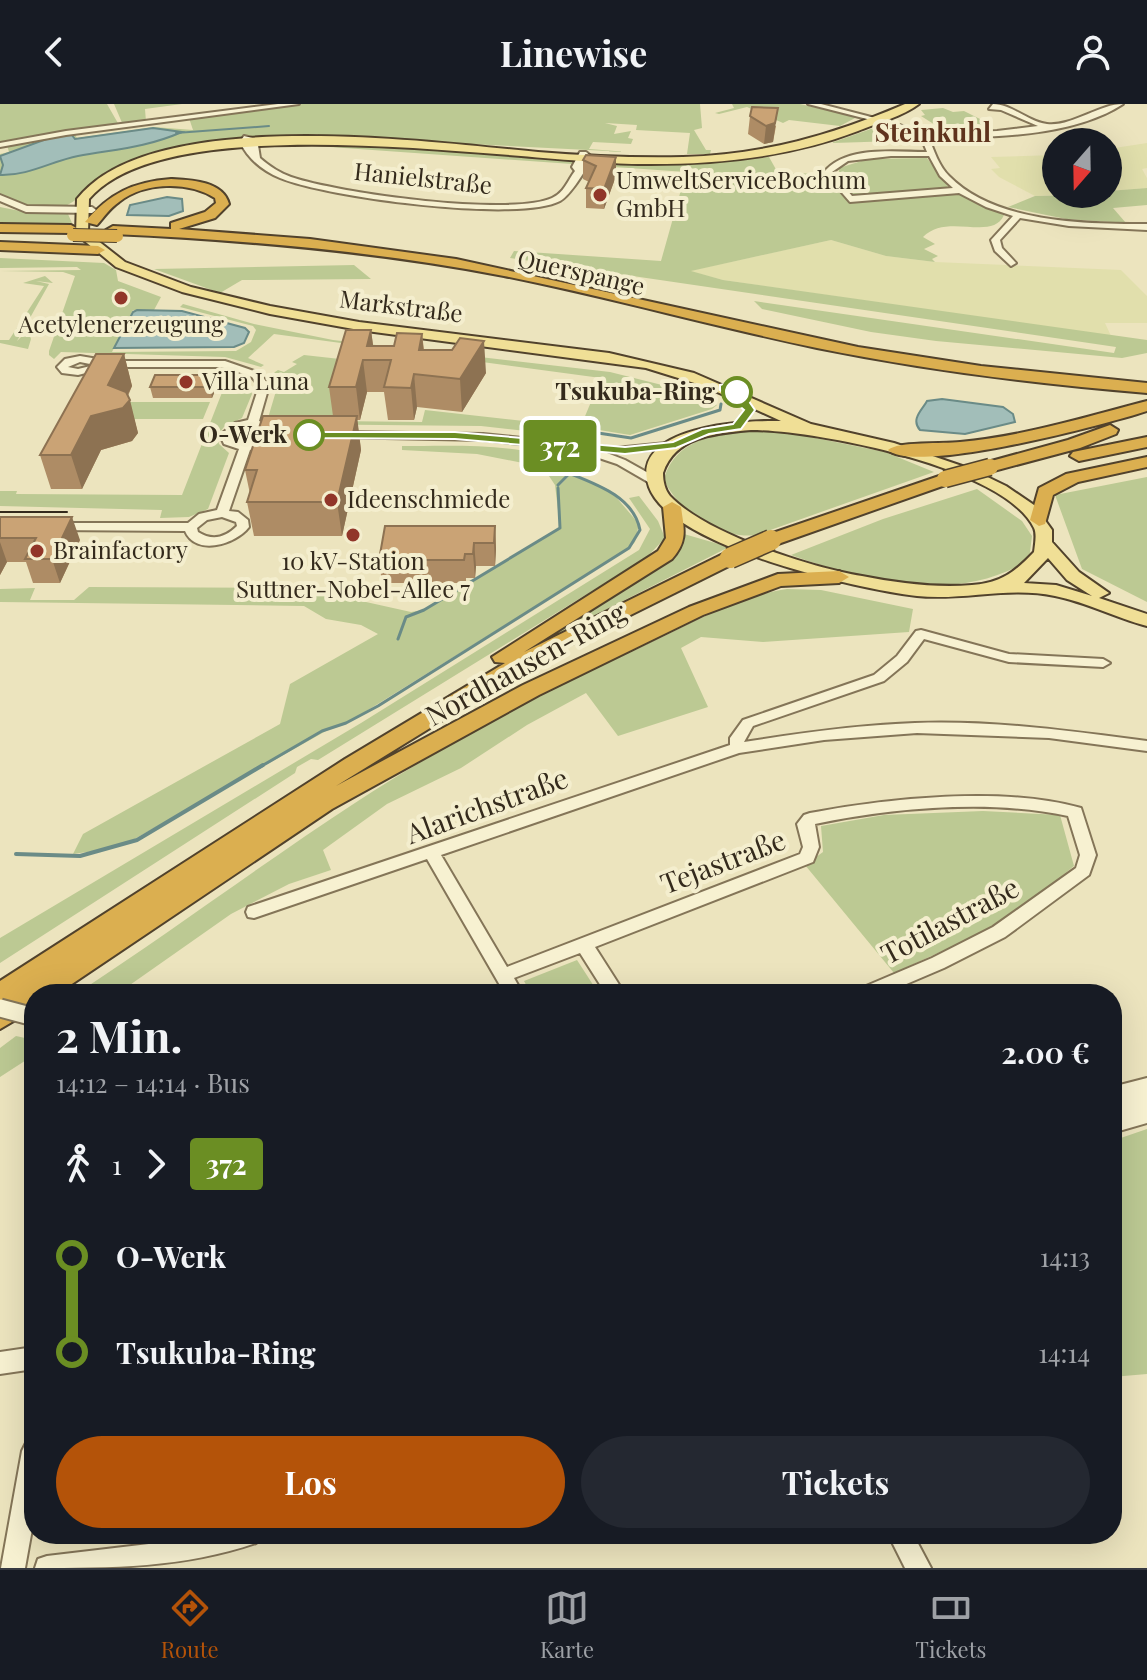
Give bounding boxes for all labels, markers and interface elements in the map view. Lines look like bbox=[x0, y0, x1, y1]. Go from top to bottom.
text: Linewise bbox=[500, 28, 647, 76]
icon: back bbox=[32, 30, 76, 74]
icon: person bbox=[1071, 30, 1115, 74]
district label: Steinkuhl bbox=[875, 114, 991, 149]
north arrow bbox=[1042, 128, 1122, 208]
map controls bbox=[1042, 128, 1122, 208]
street label: Hanielstraße bbox=[353, 154, 494, 200]
place label: UmweltServiceBochum GmbH bbox=[616, 163, 866, 223]
marker: UmweltServiceBochum GmbH bbox=[591, 186, 609, 204]
street label: Querspange bbox=[515, 241, 648, 301]
street label: Markstraße bbox=[338, 282, 465, 328]
marker: Acetylenerzeugung bbox=[112, 289, 130, 307]
place label: Acetylenerzeugung bbox=[17, 307, 224, 339]
place label: Villa Luna bbox=[201, 364, 309, 396]
marker: Villa Luna bbox=[177, 373, 195, 391]
place label: Tsukuba-Ring bbox=[555, 374, 716, 406]
marker: Tsukuba-Ring bbox=[722, 377, 752, 407]
place label: O-Werk bbox=[199, 417, 288, 449]
marker: O-Werk bbox=[294, 420, 324, 450]
line badge: 372 bbox=[514, 420, 606, 472]
text: 372 bbox=[539, 427, 581, 464]
place label: Ideenschmiede bbox=[347, 482, 510, 514]
marker: Ideenschmiede bbox=[322, 491, 340, 509]
marker: 10 kV-Station Suttner-Nobel-Allee 7 bbox=[344, 526, 362, 544]
place label: Brainfactory bbox=[53, 533, 188, 565]
marker: Brainfactory bbox=[28, 542, 46, 560]
place label: 10 kV-Station Suttner-Nobel-Allee 7 bbox=[236, 544, 470, 604]
street label: Nordhausen-Ring bbox=[418, 592, 632, 733]
street label: Alarichstraße bbox=[399, 758, 573, 851]
street label: Tejastraße bbox=[655, 820, 790, 901]
street label: Totilastraße bbox=[874, 868, 1025, 971]
text: 2 Min. bbox=[56, 1005, 182, 1064]
text: 2.00 € bbox=[1001, 1032, 1090, 1072]
text: 14:12 – 14:14 · Bus bbox=[56, 1065, 250, 1100]
icon: walk bbox=[56, 1142, 100, 1186]
icon: forward bbox=[134, 1142, 178, 1186]
text: 372 bbox=[206, 1145, 247, 1182]
text: 1 bbox=[112, 1147, 122, 1182]
text: O-Werk bbox=[116, 1236, 226, 1276]
text: 14:13 bbox=[1040, 1239, 1090, 1274]
text: Tsukuba-Ring bbox=[116, 1332, 316, 1372]
text: 14:14 bbox=[1038, 1335, 1090, 1370]
button: Los bbox=[56, 1436, 565, 1528]
button: Tickets bbox=[581, 1436, 1090, 1528]
tab: Route bbox=[161, 1586, 219, 1664]
tab: Karte bbox=[540, 1586, 594, 1664]
tab: Tickets bbox=[915, 1586, 986, 1664]

